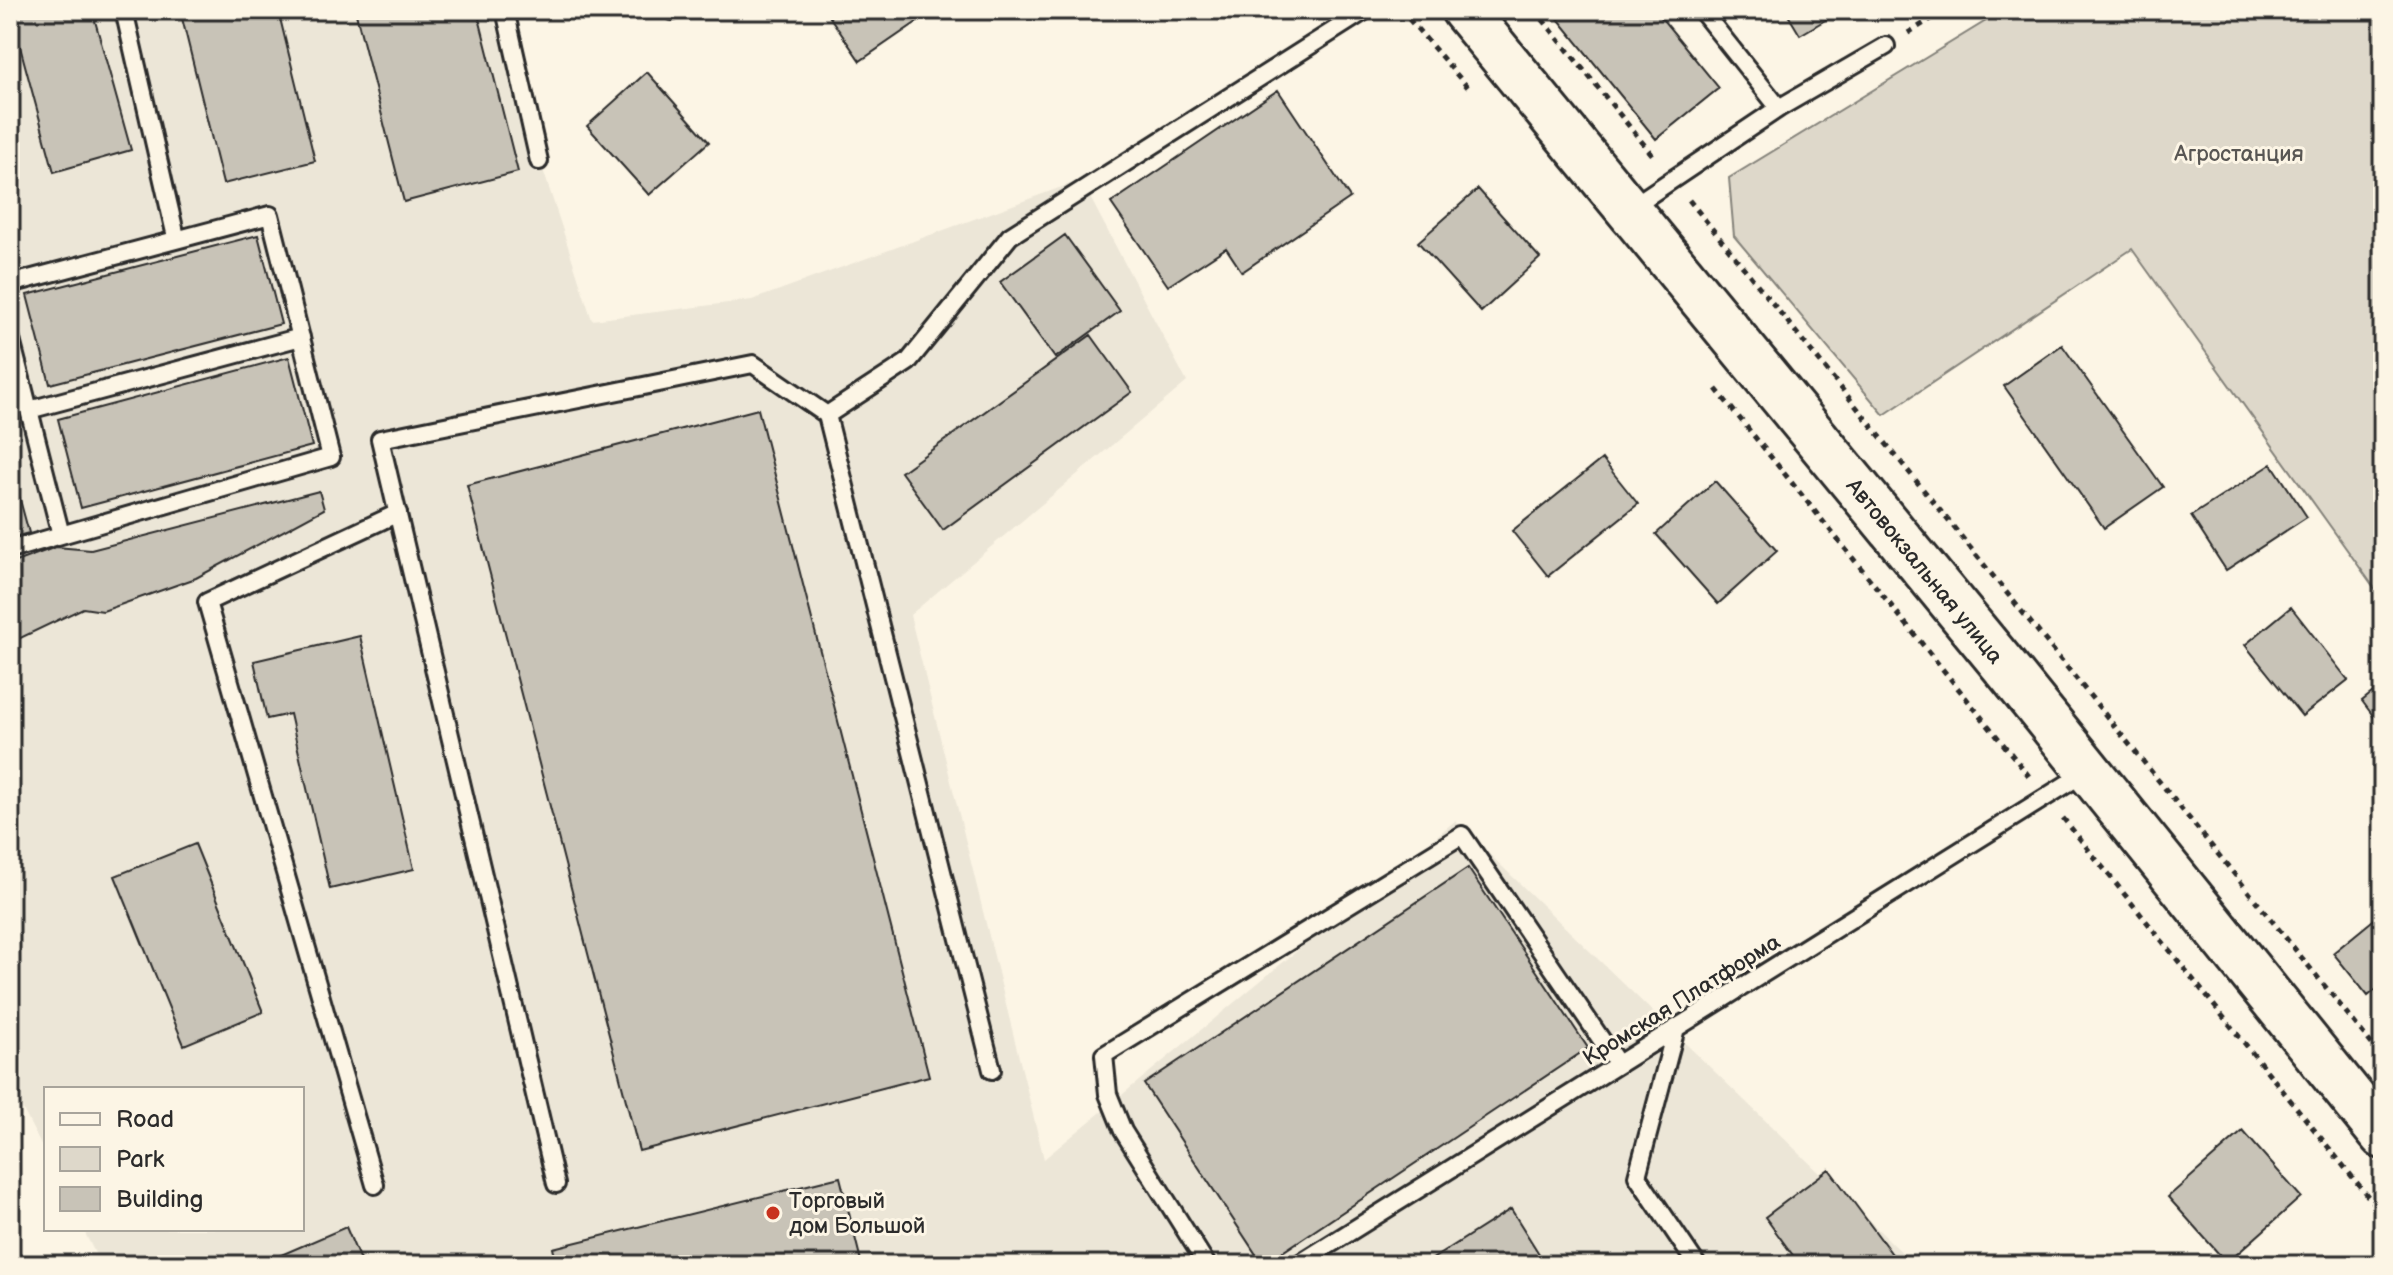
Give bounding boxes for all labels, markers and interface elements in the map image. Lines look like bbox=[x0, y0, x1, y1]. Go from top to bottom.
park label: Агростанция bbox=[2173, 141, 2304, 168]
street label: Автовокзальная улица bbox=[1839, 472, 2008, 670]
street label: Кромская Платформа bbox=[1578, 929, 1785, 1072]
legend bbox=[44, 1087, 304, 1231]
text: Road bbox=[116, 1105, 174, 1134]
text: Park bbox=[116, 1145, 164, 1174]
text: Building bbox=[116, 1185, 203, 1214]
place label: Торговый дом Большой bbox=[789, 1188, 925, 1240]
marker: Торговый дом Большой bbox=[764, 1204, 782, 1222]

